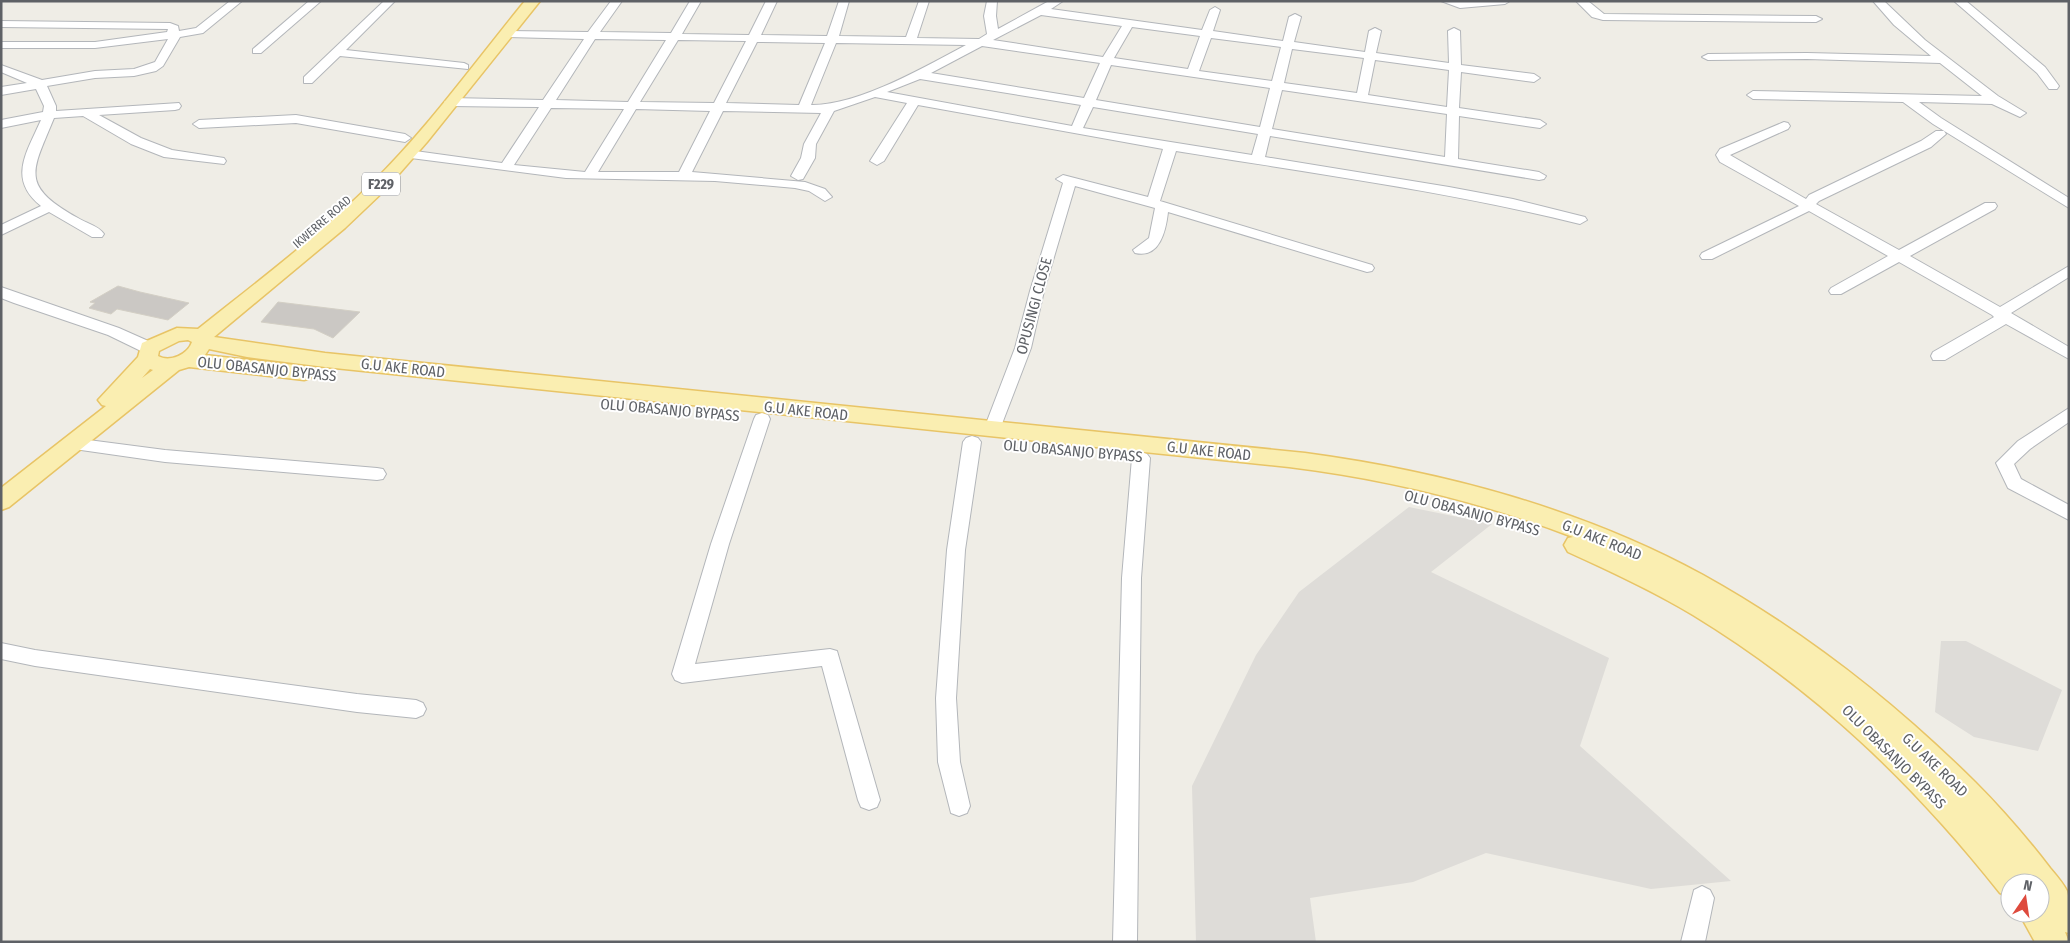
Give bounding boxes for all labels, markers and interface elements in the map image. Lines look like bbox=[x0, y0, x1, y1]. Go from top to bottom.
road number: F229 bbox=[362, 172, 400, 195]
street label: IKWERRE ROAD bbox=[290, 193, 354, 251]
street label: OPUSINGI CLOSE bbox=[1012, 255, 1056, 357]
street label: OLU OBASANJO BYPASS bbox=[197, 353, 337, 385]
street label: G.U AKE ROAD bbox=[360, 355, 446, 381]
street label: OLU OBASANJO BYPASS bbox=[600, 395, 740, 425]
street label: G.U AKE ROAD bbox=[763, 398, 849, 424]
street label: OLU OBASANJO BYPASS bbox=[1003, 436, 1143, 466]
street label: G.U AKE ROAD bbox=[1166, 438, 1252, 464]
street label: OLU OBASANJO BYPASS bbox=[1402, 486, 1542, 540]
street label: G.U AKE ROAD bbox=[1560, 516, 1644, 564]
street label: OLU OBASANJO BYPASS bbox=[1838, 701, 1950, 813]
street label: G.U AKE ROAD bbox=[1898, 729, 1972, 801]
north arrow bbox=[2000, 873, 2050, 923]
text: N bbox=[2022, 877, 2034, 895]

